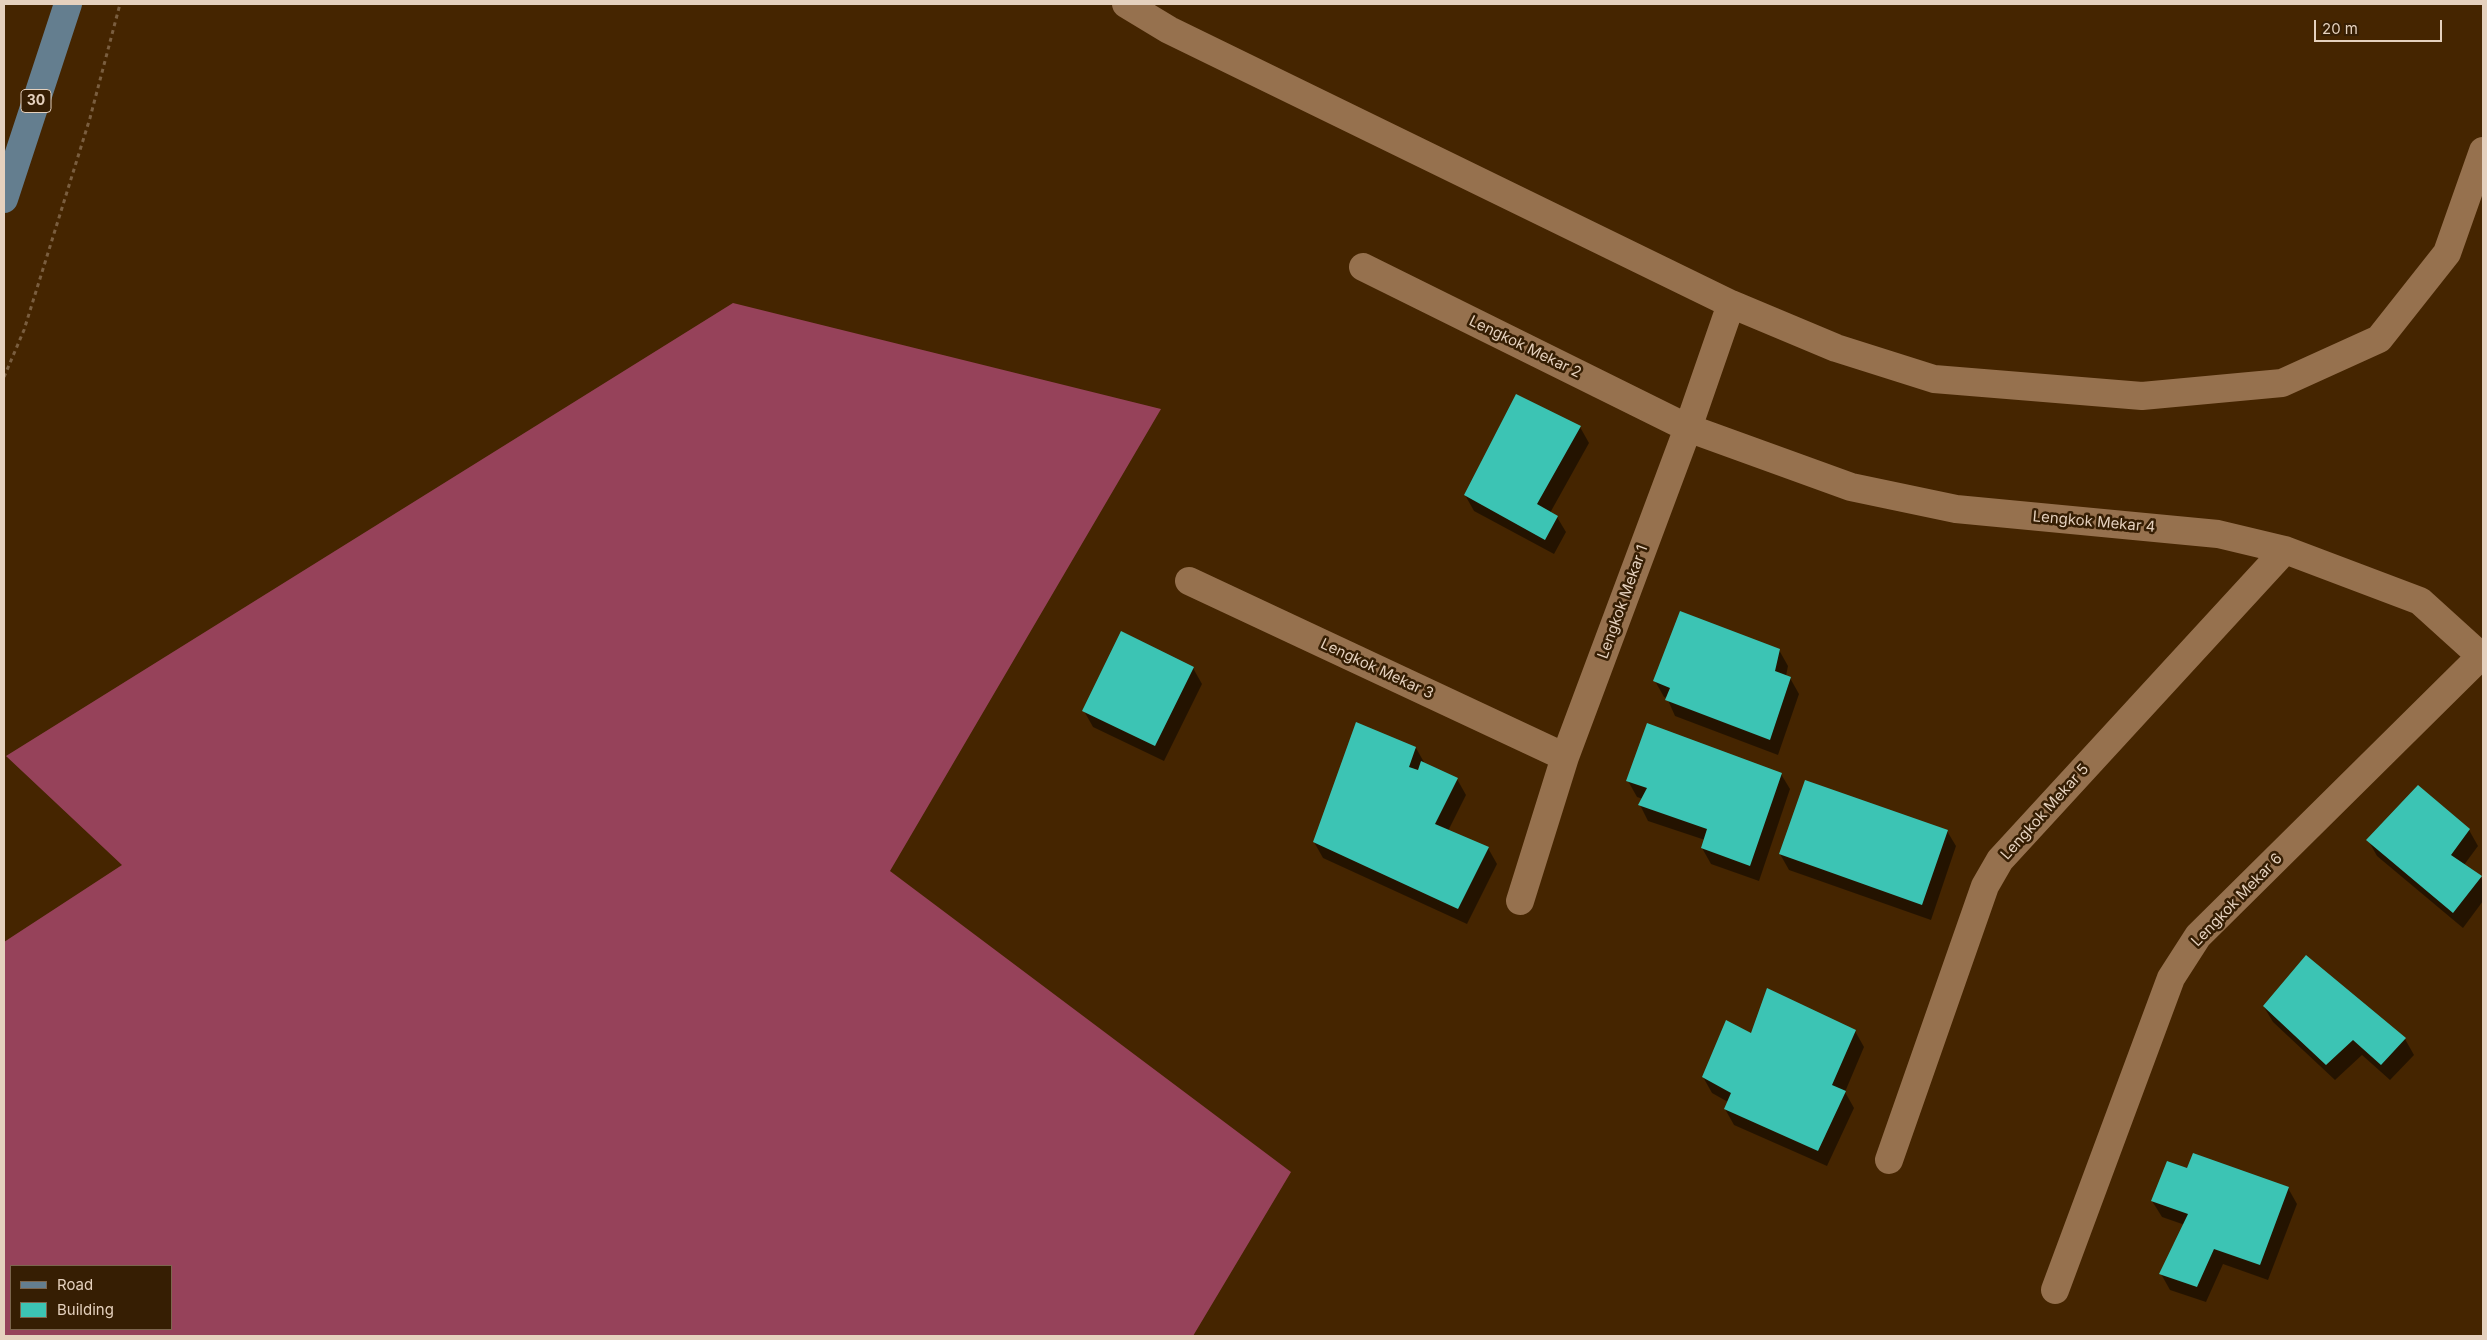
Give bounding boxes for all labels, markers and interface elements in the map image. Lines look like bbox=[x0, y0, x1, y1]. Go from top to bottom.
scale bar bbox=[2317, 10, 2444, 42]
text: 20 m bbox=[2322, 19, 2358, 38]
road number: 30 bbox=[21, 90, 51, 112]
street label: Lengkok Mekar 2 bbox=[1466, 312, 1584, 382]
street label: Lengkok Mekar 4 bbox=[2032, 508, 2156, 536]
street label: Lengkok Mekar 1 bbox=[1594, 543, 1652, 661]
street label: Lengkok Mekar 3 bbox=[1318, 635, 1436, 703]
street label: Lengkok Mekar 5 bbox=[1997, 760, 2093, 864]
street label: Lengkok Mekar 6 bbox=[2188, 850, 2286, 950]
legend bbox=[10, 1265, 172, 1330]
text: Road bbox=[57, 1275, 93, 1294]
text: Building bbox=[57, 1300, 114, 1319]

